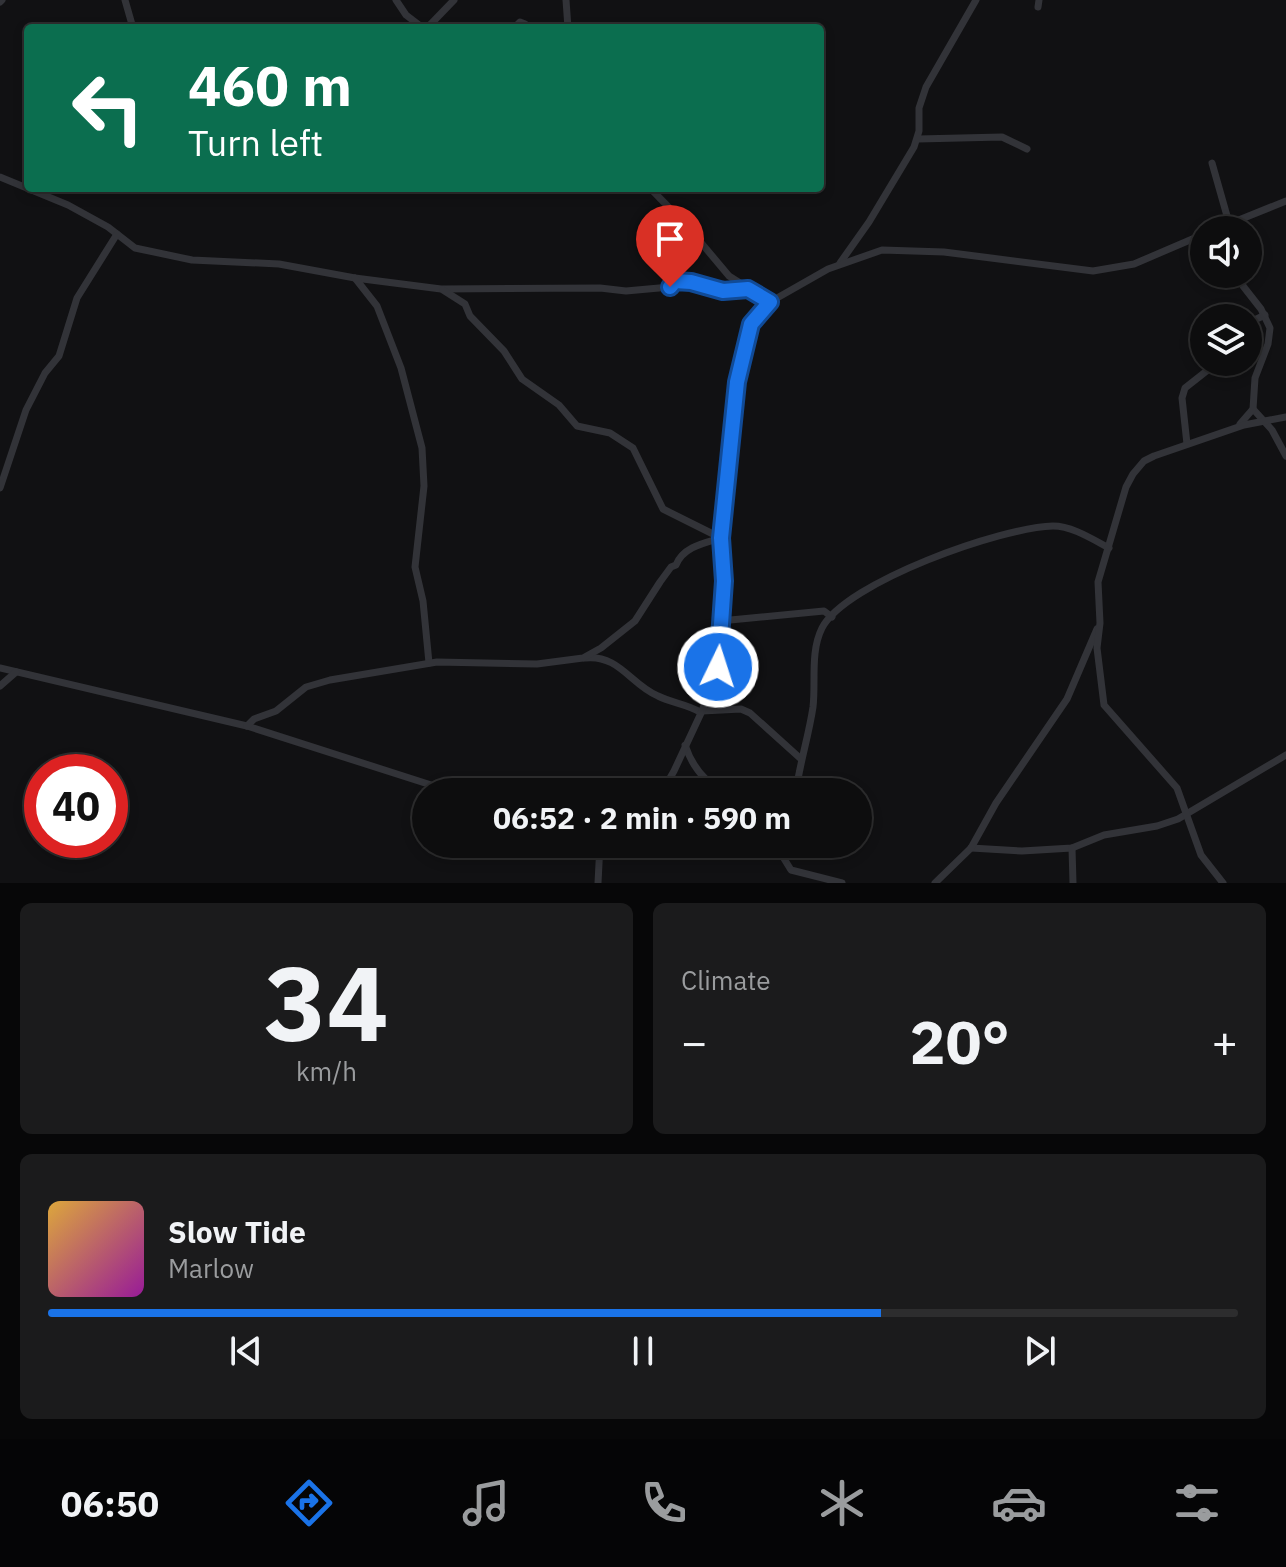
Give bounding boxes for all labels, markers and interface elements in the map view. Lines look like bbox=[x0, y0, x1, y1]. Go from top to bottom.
text: 460 m bbox=[188, 49, 352, 121]
icon: left bbox=[56, 56, 160, 160]
text: Turn left bbox=[188, 119, 323, 166]
pin bbox=[636, 205, 704, 287]
map controls bbox=[1190, 216, 1262, 376]
button: sound bbox=[1190, 216, 1262, 288]
icon: arrive bbox=[648, 217, 692, 261]
button: layers bbox=[1190, 304, 1262, 376]
position arrow bbox=[676, 625, 760, 709]
speed limit sign: 40 bbox=[24, 754, 128, 858]
text: 06:52 · 2 min · 590 m bbox=[493, 798, 791, 837]
text: 34 bbox=[264, 934, 389, 1070]
text: Climate bbox=[681, 963, 771, 997]
text: 20° bbox=[909, 1002, 1010, 1081]
text: − bbox=[681, 1013, 707, 1070]
text: + bbox=[1212, 1013, 1238, 1070]
text: km/h bbox=[296, 1054, 357, 1088]
text: Slow Tide bbox=[168, 1212, 306, 1251]
text: Marlow bbox=[168, 1251, 254, 1285]
icon: previous bbox=[224, 1329, 268, 1373]
icon: pause bbox=[621, 1329, 665, 1373]
icon: next bbox=[1018, 1329, 1062, 1373]
icon: directions bbox=[281, 1475, 337, 1531]
icon: music bbox=[458, 1475, 514, 1531]
icon: phone bbox=[636, 1475, 692, 1531]
icon: climate bbox=[814, 1475, 870, 1531]
icon: car bbox=[991, 1475, 1047, 1531]
icon: filters bbox=[1169, 1475, 1225, 1531]
text: 06:50 bbox=[61, 1480, 159, 1527]

